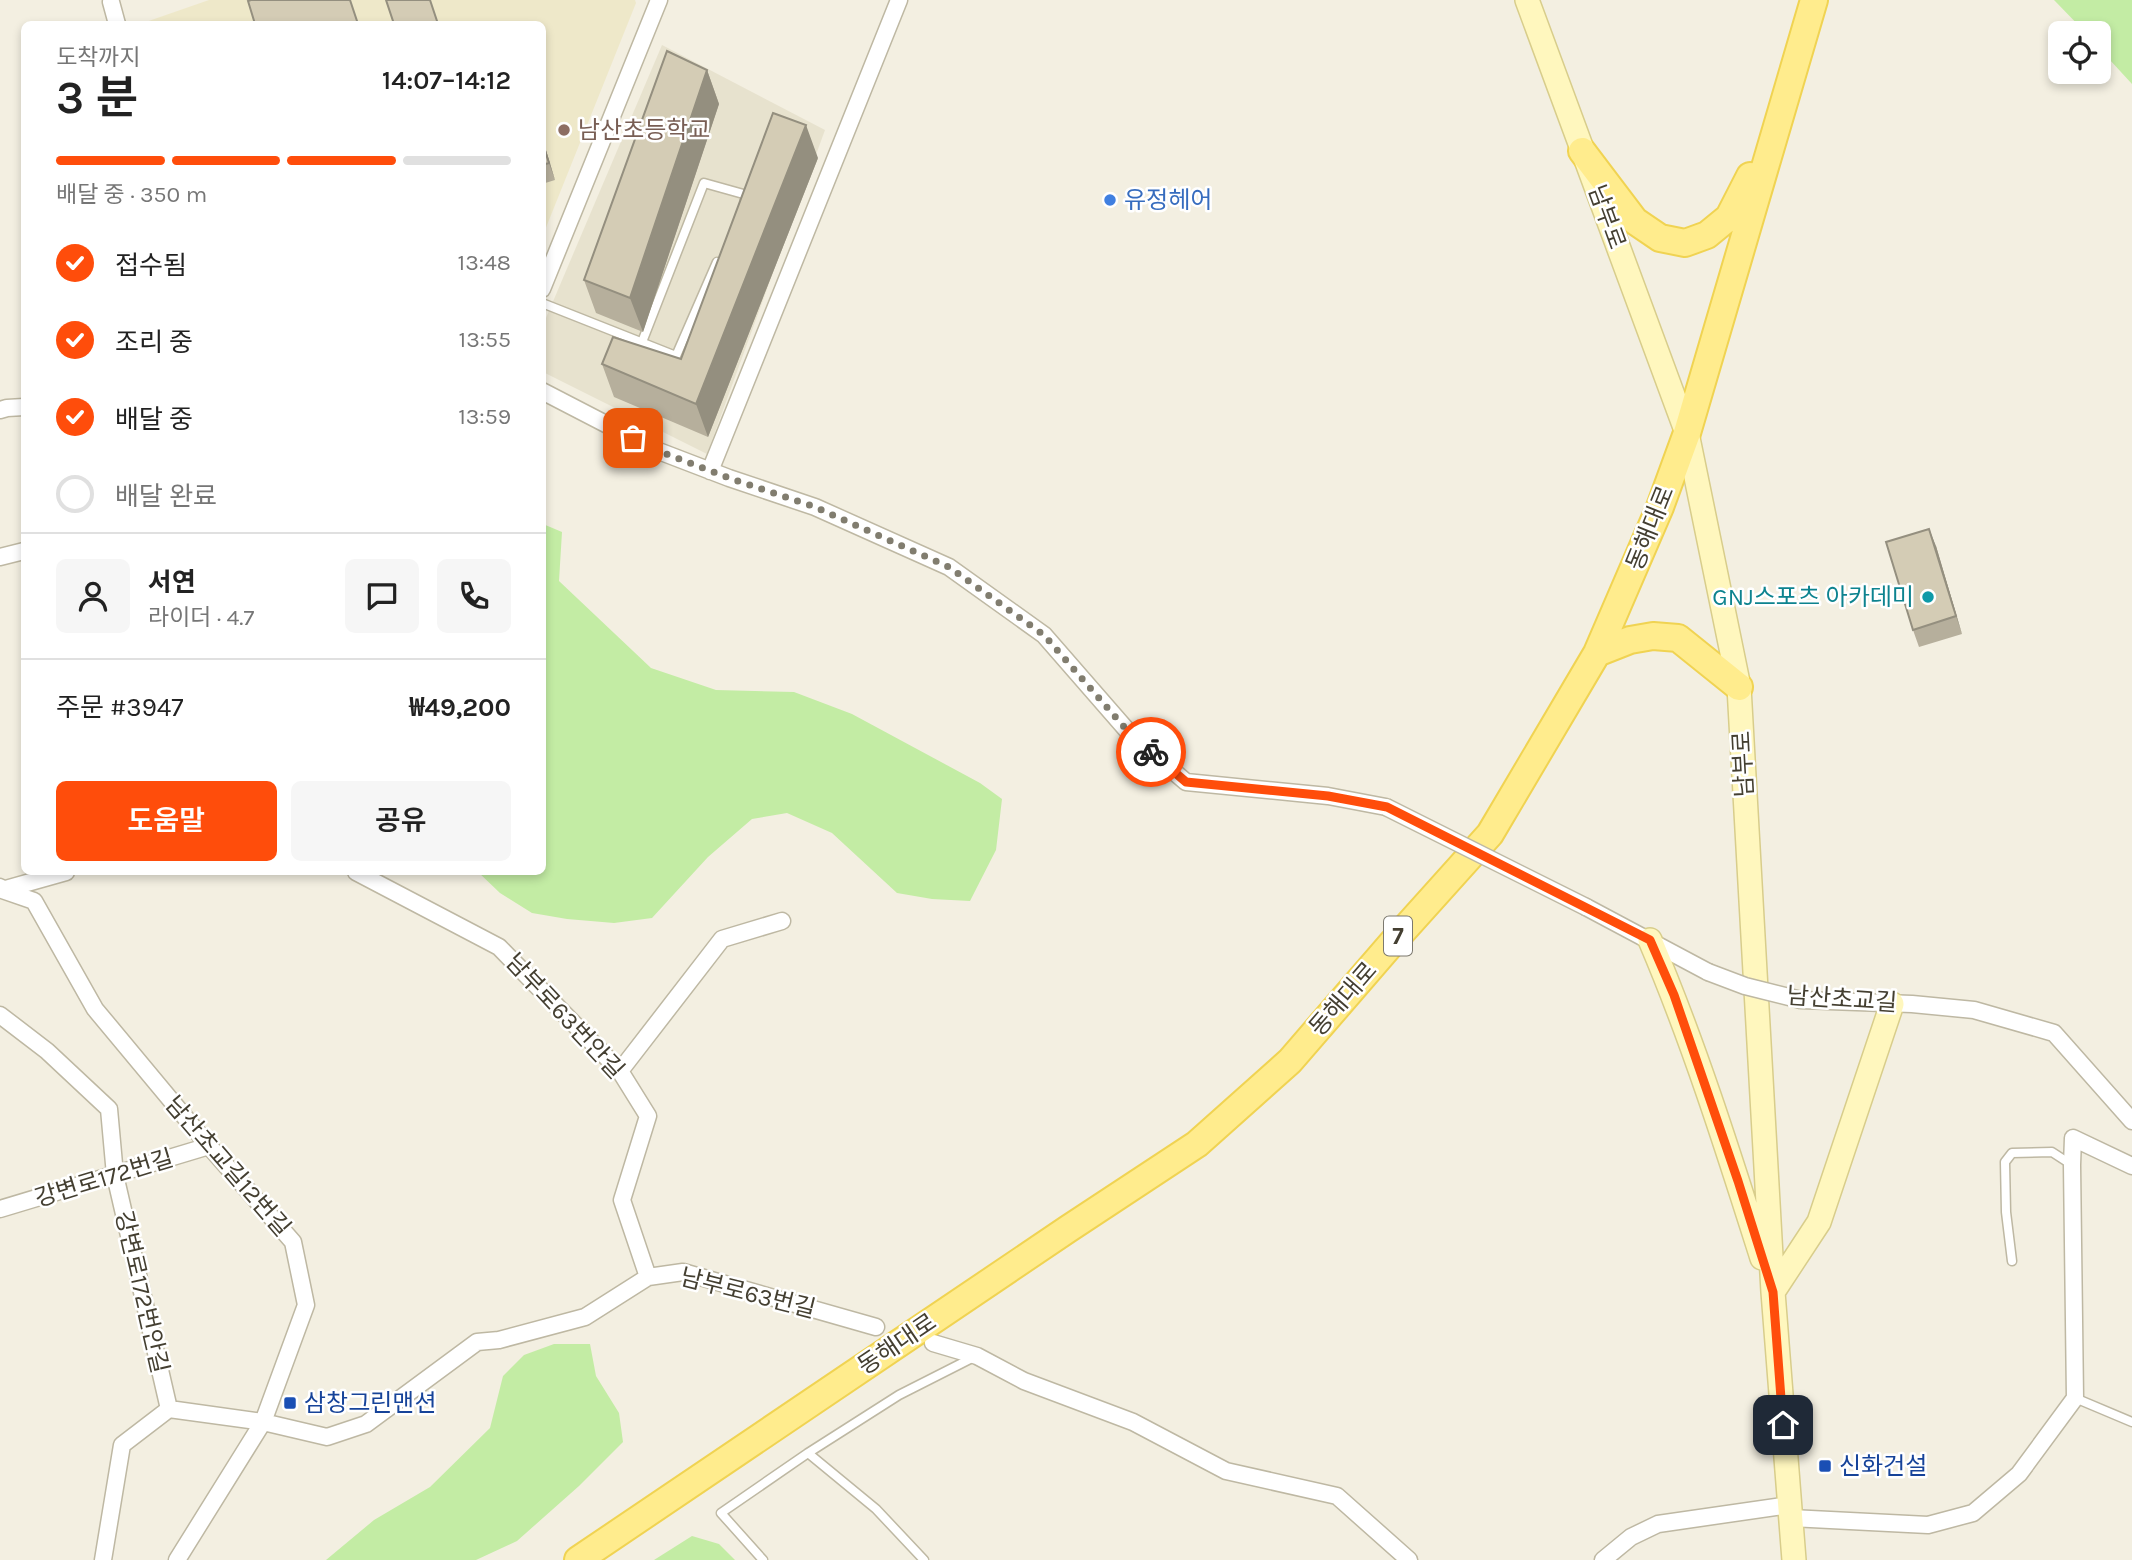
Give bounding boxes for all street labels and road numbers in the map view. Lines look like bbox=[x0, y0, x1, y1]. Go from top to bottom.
street label: 남부로 bbox=[1583, 181, 1631, 253]
street label: 동해대로 bbox=[1620, 482, 1680, 574]
street label: 남부로 bbox=[1727, 730, 1759, 798]
road number: 7 bbox=[1384, 917, 1412, 956]
street label: 남부로63번안길 bbox=[500, 948, 630, 1084]
street label: 동해대로 bbox=[1303, 956, 1383, 1042]
street label: 남산초교길 bbox=[1786, 981, 1898, 1017]
street label: 남산초교길12번길 bbox=[160, 1090, 296, 1242]
street label: 강변로172번길 bbox=[31, 1144, 177, 1212]
street label: 강변로172번안길 bbox=[110, 1208, 174, 1376]
street label: 남부로63번길 bbox=[678, 1263, 818, 1323]
street label: 동해대로 bbox=[853, 1308, 941, 1380]

